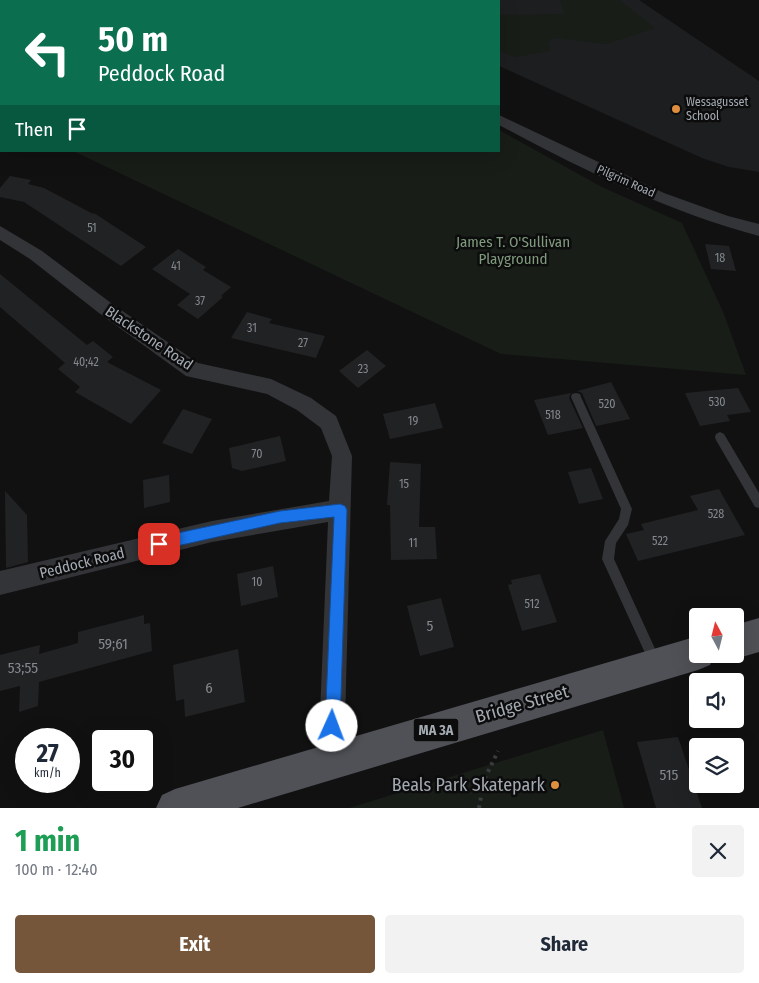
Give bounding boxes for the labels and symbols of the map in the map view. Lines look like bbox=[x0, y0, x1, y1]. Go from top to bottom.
place label: Wessagusset School bbox=[686, 95, 748, 123]
marker: Wessagusset School bbox=[670, 103, 682, 115]
street label: Pilgrim Road bbox=[595, 162, 657, 200]
house number: 51 bbox=[87, 221, 97, 235]
park label: James T. O'Sullivan Playground bbox=[456, 233, 570, 268]
house number: 18 bbox=[715, 251, 725, 265]
house number: 41 bbox=[171, 259, 181, 273]
house number: 37 bbox=[195, 294, 205, 308]
street label: Blackstone Road bbox=[102, 302, 196, 374]
house number: 31 bbox=[247, 321, 257, 335]
house number: 27 bbox=[298, 336, 308, 350]
house number: 40;42 bbox=[73, 355, 99, 369]
house number: 23 bbox=[358, 362, 368, 376]
house number: 530 bbox=[708, 395, 726, 409]
house number: 520 bbox=[599, 397, 615, 411]
house number: 518 bbox=[545, 408, 561, 422]
house number: 19 bbox=[408, 414, 418, 428]
house number: 70 bbox=[252, 447, 262, 461]
house number: 15 bbox=[399, 477, 410, 491]
house number: 528 bbox=[708, 507, 724, 521]
pin bbox=[138, 523, 180, 565]
house number: 522 bbox=[652, 534, 668, 548]
house number: 11 bbox=[408, 536, 418, 550]
street label: Peddock Road bbox=[38, 544, 126, 582]
house number: 10 bbox=[252, 575, 262, 589]
house number: 512 bbox=[525, 597, 539, 611]
north arrow bbox=[689, 608, 744, 662]
house number: 5 bbox=[427, 617, 434, 635]
house number: 59;61 bbox=[98, 635, 128, 653]
house number: 53;55 bbox=[8, 659, 38, 677]
house number: 6 bbox=[205, 679, 213, 697]
street label: Bridge Street bbox=[473, 680, 571, 728]
position arrow bbox=[305, 699, 357, 751]
road number: MA 3A bbox=[414, 718, 458, 742]
speed limit sign: 30 bbox=[90, 728, 155, 793]
house number: 515 bbox=[660, 766, 679, 784]
place label: Beals Park Skatepark bbox=[392, 774, 546, 796]
marker: Beals Park Skatepark bbox=[549, 779, 561, 791]

